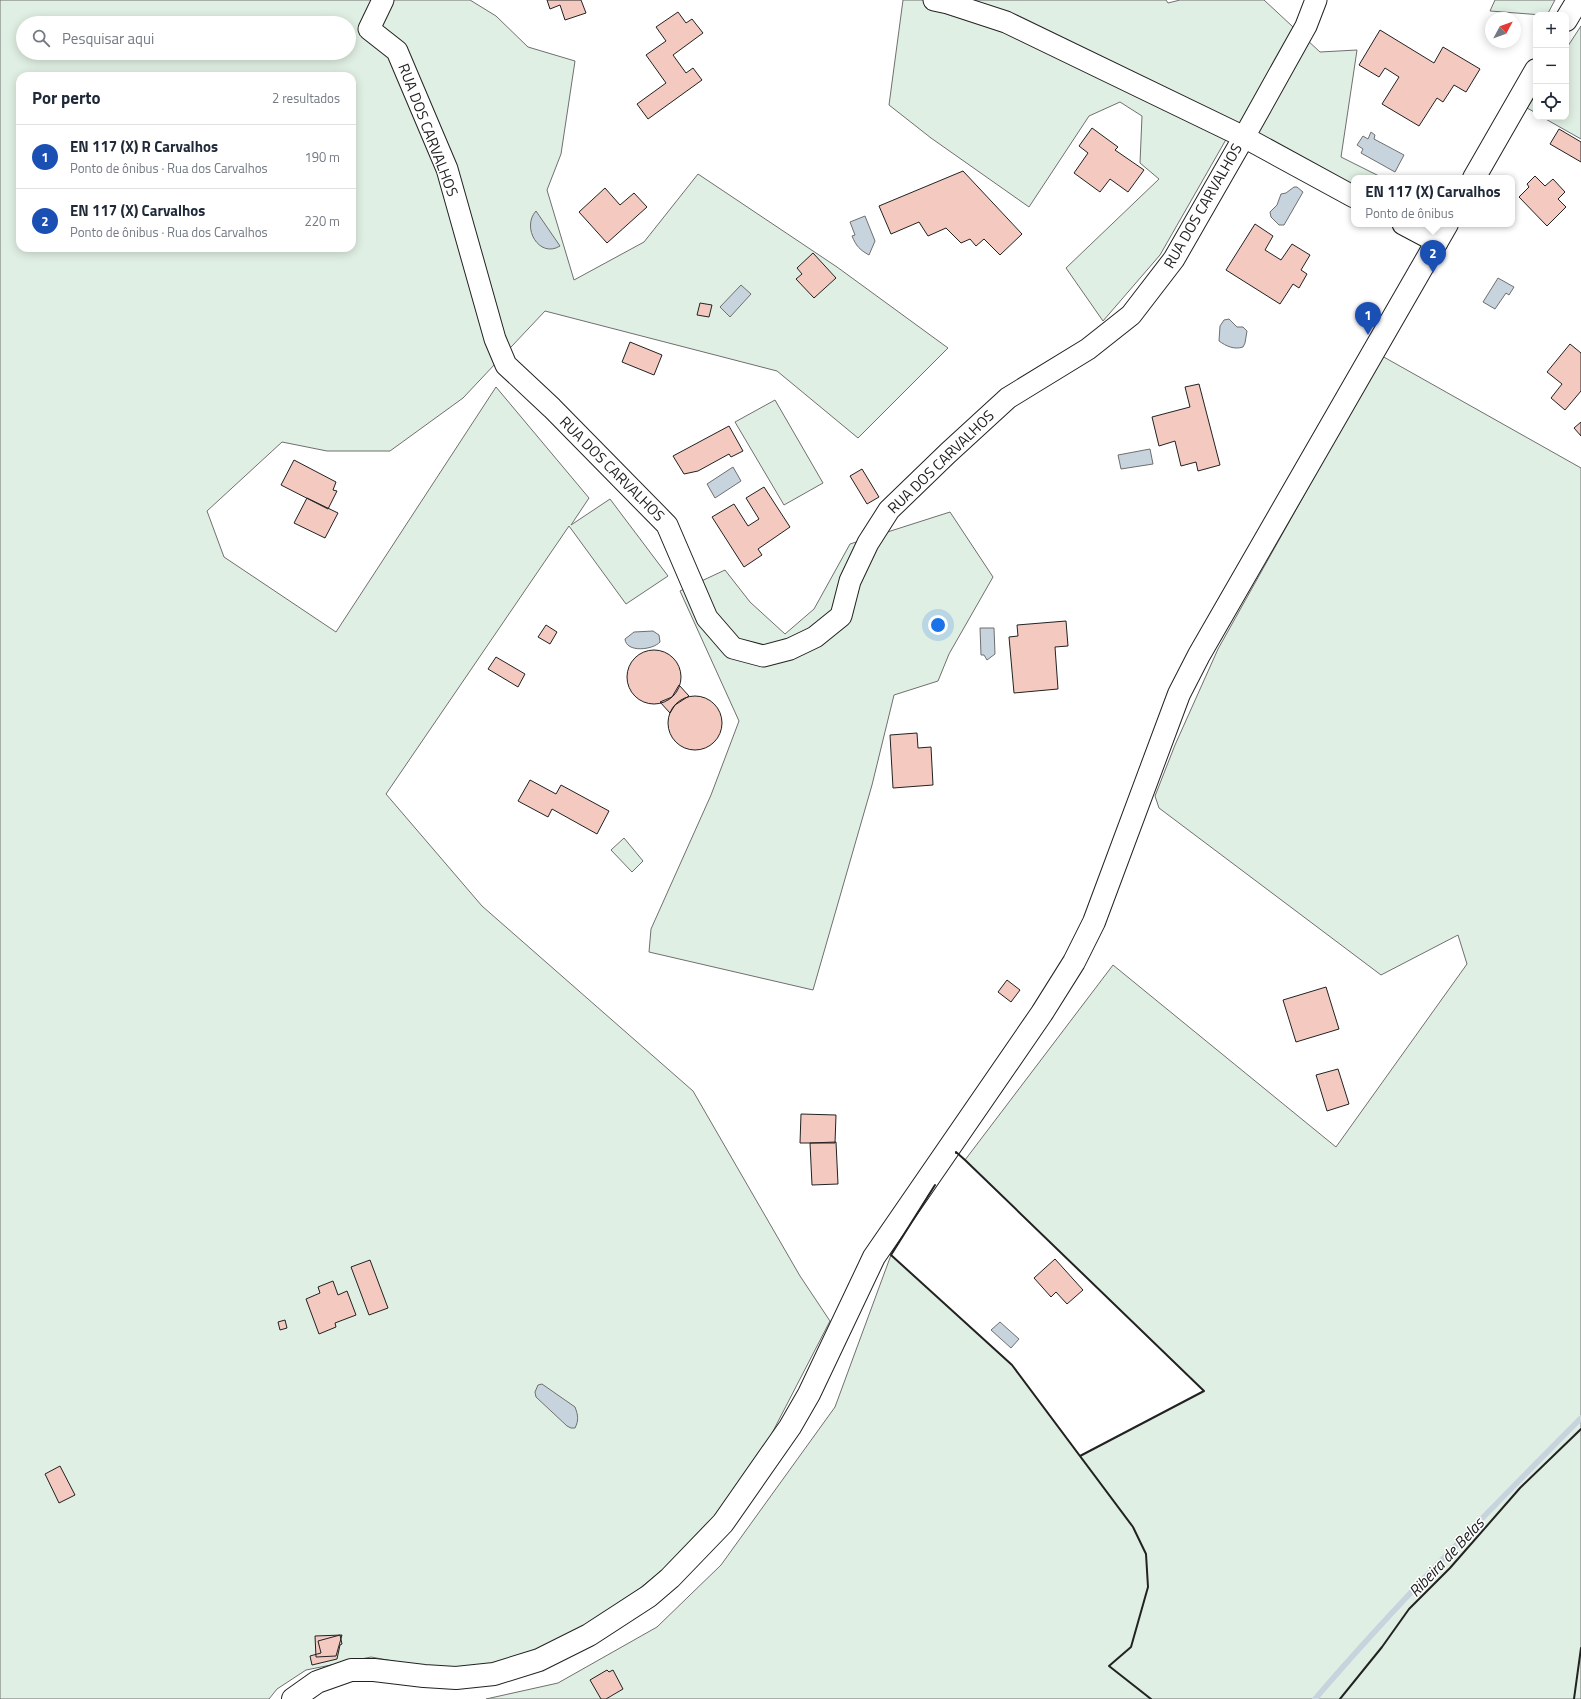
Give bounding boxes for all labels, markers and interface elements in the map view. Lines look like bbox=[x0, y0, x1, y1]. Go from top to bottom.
north arrow bbox=[1485, 12, 1521, 48]
map controls bbox=[1533, 12, 1569, 120]
button: + bbox=[1533, 12, 1569, 48]
search box bbox=[16, 16, 356, 60]
icon: search bbox=[30, 27, 52, 49]
text: Pesquisar aqui bbox=[62, 27, 154, 50]
button: − bbox=[1533, 48, 1569, 84]
street label: RUA DOS CARVALHOS bbox=[392, 60, 464, 200]
button: locate bbox=[1533, 84, 1569, 120]
text: Por perto bbox=[32, 85, 101, 111]
text: 2 resultados bbox=[272, 88, 340, 108]
text: EN 117 (X) R Carvalhos bbox=[70, 135, 218, 158]
street label: RUA DOS CARVALHOS bbox=[1157, 139, 1248, 272]
text: 1 bbox=[41, 147, 49, 167]
text: 190 m bbox=[304, 147, 340, 167]
text: Ponto de ônibus · Rua dos Carvalhos bbox=[70, 158, 268, 178]
popup bbox=[1351, 175, 1515, 227]
text: EN 117 (X) Carvalhos bbox=[1365, 180, 1501, 203]
text: EN 117 (X) Carvalhos bbox=[70, 199, 205, 222]
text: Ponto de ônibus bbox=[1365, 203, 1454, 223]
text: 2 bbox=[41, 211, 49, 231]
text: 220 m bbox=[304, 211, 340, 231]
text: Ponto de ônibus · Rua dos Carvalhos bbox=[70, 222, 268, 242]
pin: 2 bbox=[1420, 240, 1446, 273]
pin: 1 bbox=[1355, 302, 1381, 335]
street label: RUA DOS CARVALHOS bbox=[882, 404, 999, 519]
street label: RUA DOS CARVALHOS bbox=[554, 411, 670, 527]
your location bbox=[928, 615, 948, 635]
water label: Ribeira de Belas bbox=[1403, 1511, 1490, 1602]

